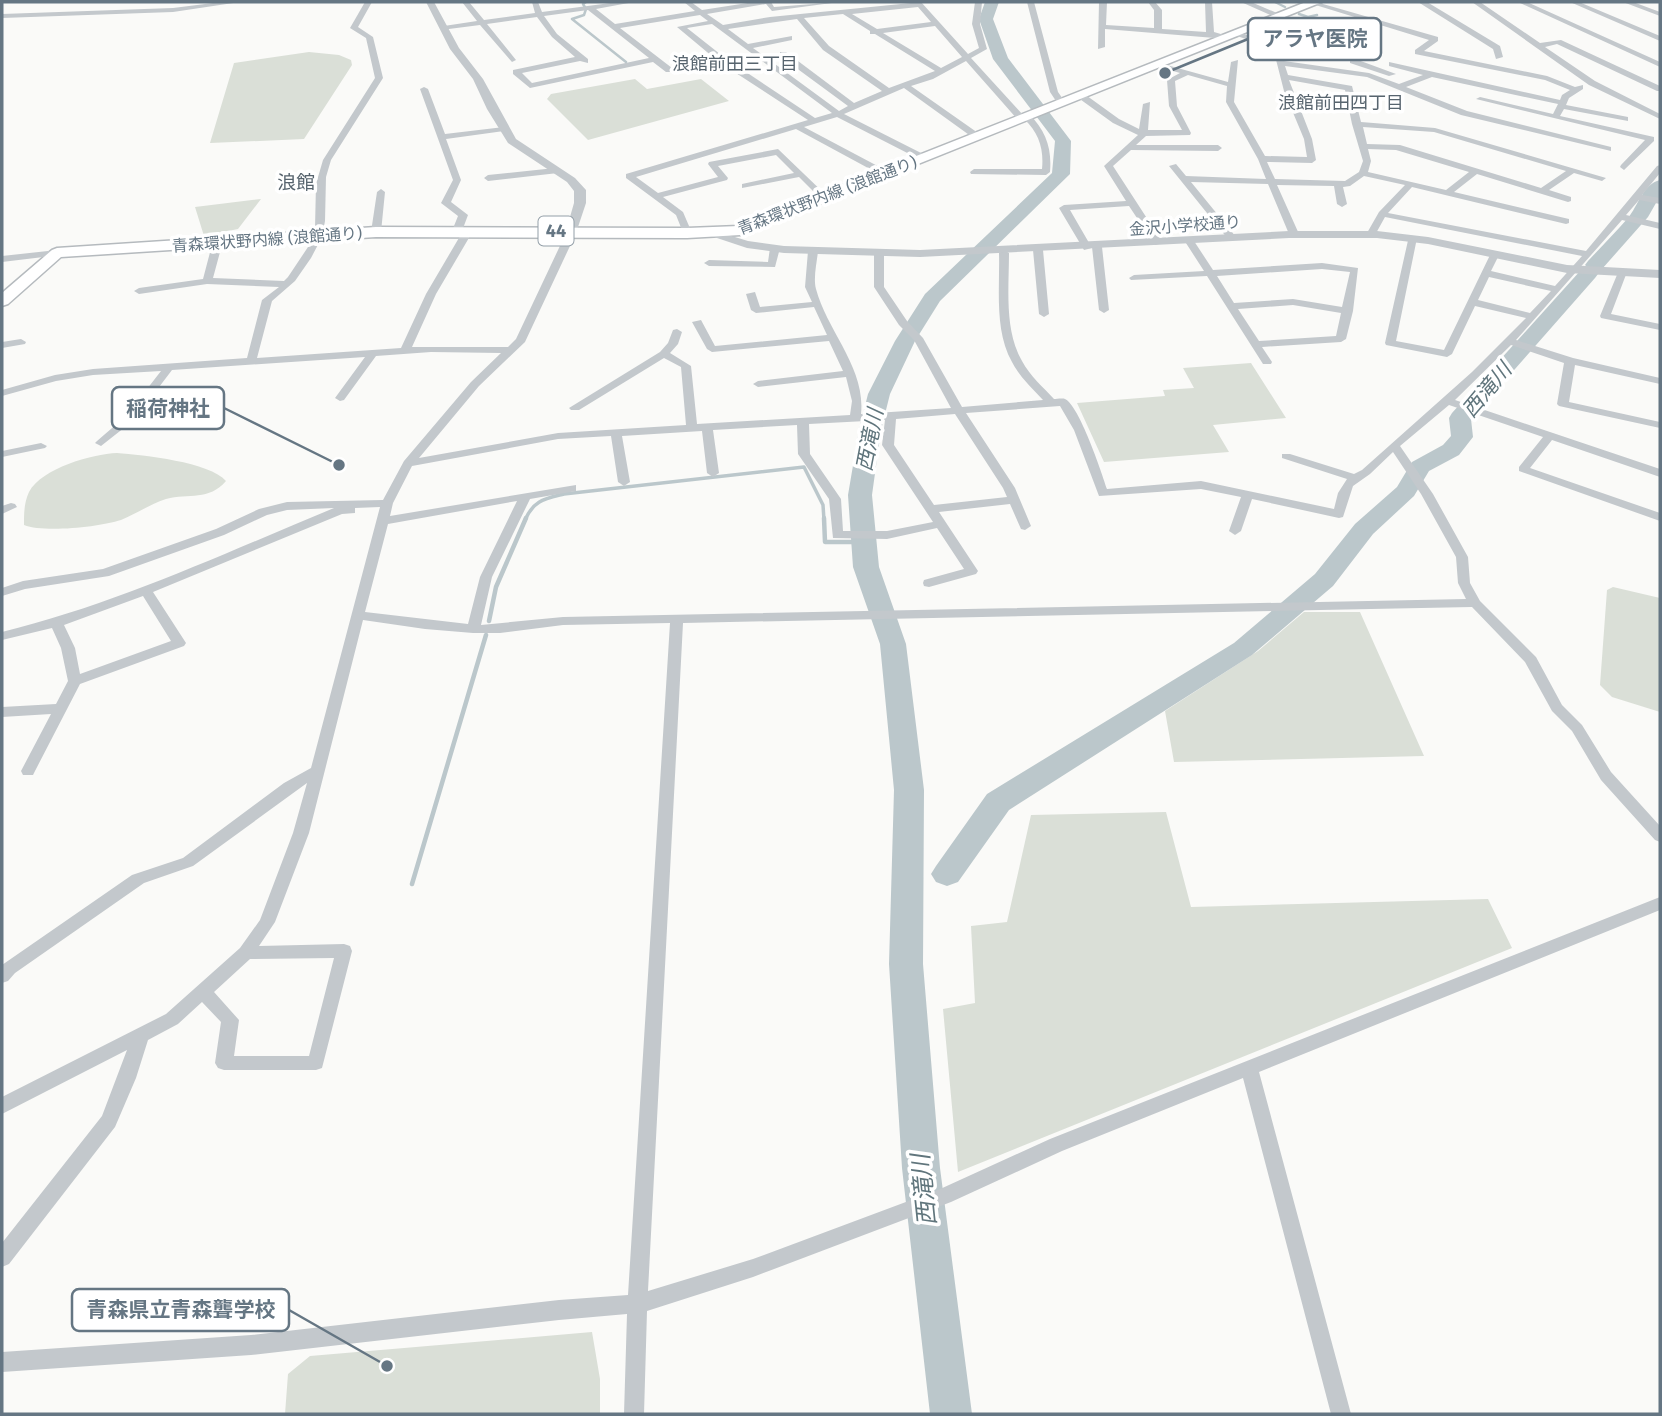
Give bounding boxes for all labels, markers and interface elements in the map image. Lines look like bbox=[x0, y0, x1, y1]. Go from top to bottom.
callout: アラヤ医院 bbox=[1248, 18, 1381, 60]
text: アラヤ医院 bbox=[1263, 26, 1368, 52]
district label: 浪館前田三丁目 bbox=[672, 53, 798, 75]
district label: 浪館前田四丁目 bbox=[1278, 92, 1404, 114]
street label: 青森環状野内線 (浪館通り) bbox=[735, 152, 920, 238]
district label: 浪館 bbox=[277, 171, 315, 194]
street label: 金沢小学校通り bbox=[1129, 212, 1242, 239]
road number: 44 bbox=[538, 216, 574, 246]
street label: 青森環状野内線 (浪館通り) bbox=[171, 223, 363, 256]
water label: 西滝川 bbox=[1457, 356, 1518, 422]
callout: 稲荷神社 bbox=[112, 387, 224, 429]
text: 稲荷神社 bbox=[126, 396, 210, 422]
water label: 西滝川 bbox=[851, 405, 889, 473]
water label: 西滝川 bbox=[906, 1150, 942, 1227]
callout: 青森県立青森聾学校 bbox=[72, 1289, 289, 1331]
text: 青森県立青森聾学校 bbox=[87, 1297, 276, 1323]

